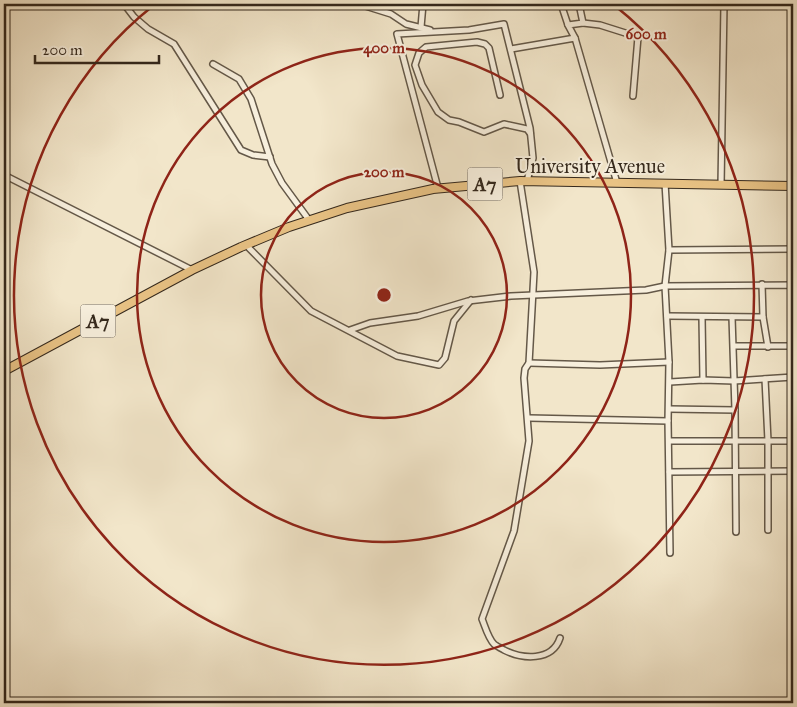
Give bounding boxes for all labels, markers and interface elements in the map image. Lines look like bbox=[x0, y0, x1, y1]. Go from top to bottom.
text: 600 m bbox=[626, 25, 667, 43]
scale bar bbox=[35, 32, 159, 64]
text: 400 m bbox=[363, 39, 405, 58]
text: 200 m bbox=[42, 41, 83, 59]
street label: University Avenue bbox=[515, 154, 665, 178]
text: 200 m bbox=[364, 163, 405, 181]
road number: A7 bbox=[468, 168, 502, 200]
centre of rings bbox=[375, 286, 393, 304]
road number: A7 bbox=[80, 304, 116, 338]

